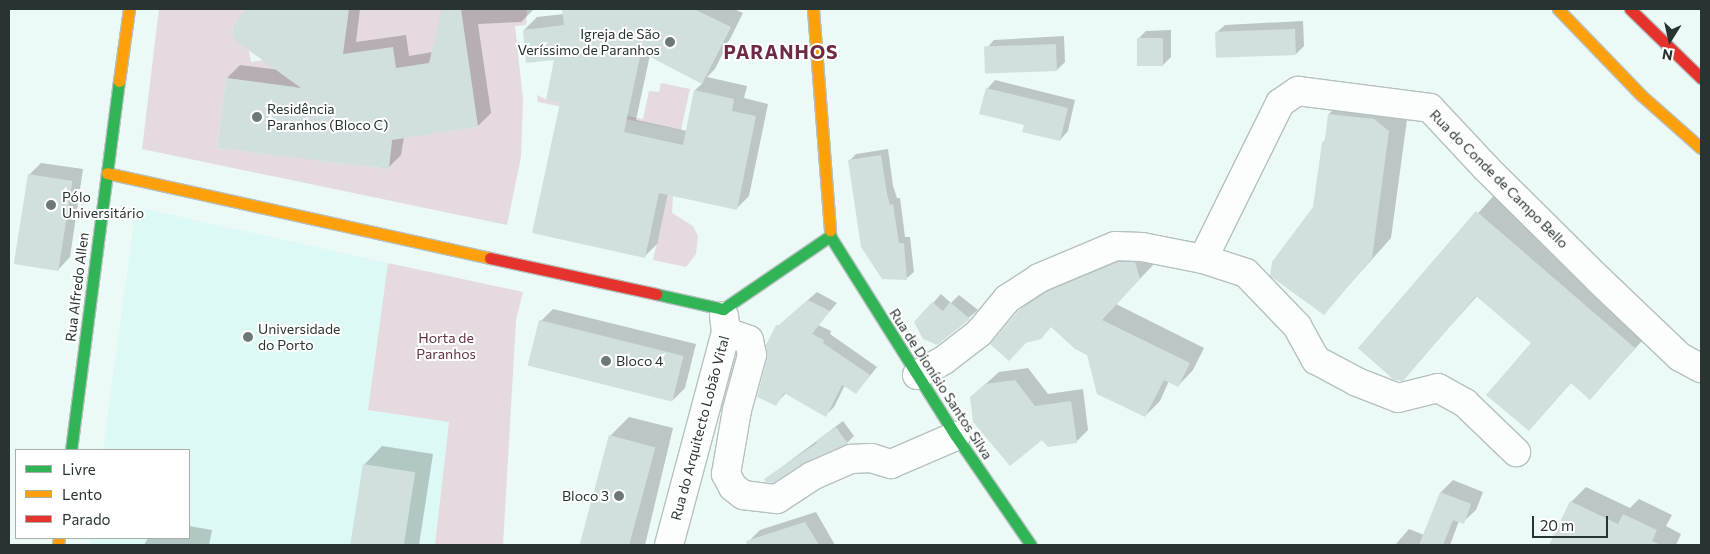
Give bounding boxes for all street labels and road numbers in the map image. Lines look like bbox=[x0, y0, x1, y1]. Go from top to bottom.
street label: Rua do Conde de Campo Bello bbox=[1426, 106, 1572, 252]
street label: Rua Alfredo Allen bbox=[62, 231, 92, 343]
street label: Rua de Dionísio Santos Silva bbox=[886, 305, 996, 463]
street label: Rua do Arquitecto Lobão Vital bbox=[667, 334, 733, 522]

